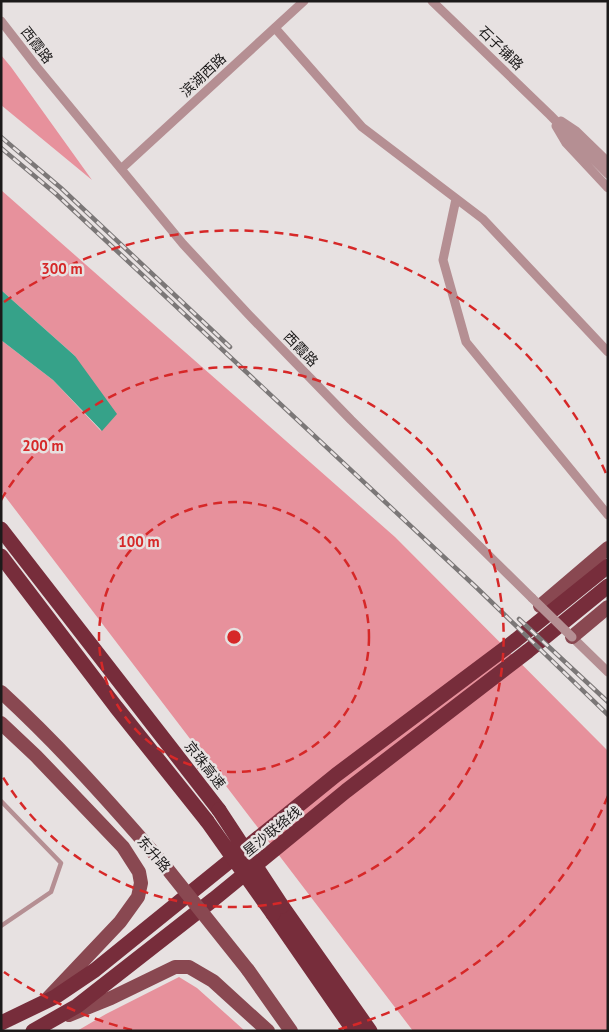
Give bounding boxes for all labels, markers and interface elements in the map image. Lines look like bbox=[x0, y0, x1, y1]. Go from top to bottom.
street label: 石子铺路 bbox=[475, 22, 527, 74]
street label: 西霞路 bbox=[17, 23, 57, 67]
street label: 滨湖西路 bbox=[176, 49, 230, 101]
text: 300 m bbox=[41, 259, 83, 278]
street label: 西霞路 bbox=[280, 328, 322, 370]
text: 200 m bbox=[22, 436, 64, 455]
text: 100 m bbox=[118, 532, 160, 551]
centre of rings bbox=[225, 628, 243, 646]
street label: 京珠高速 bbox=[181, 737, 229, 793]
street label: 星沙联络线 bbox=[239, 802, 305, 860]
street label: 东升路 bbox=[133, 832, 175, 876]

